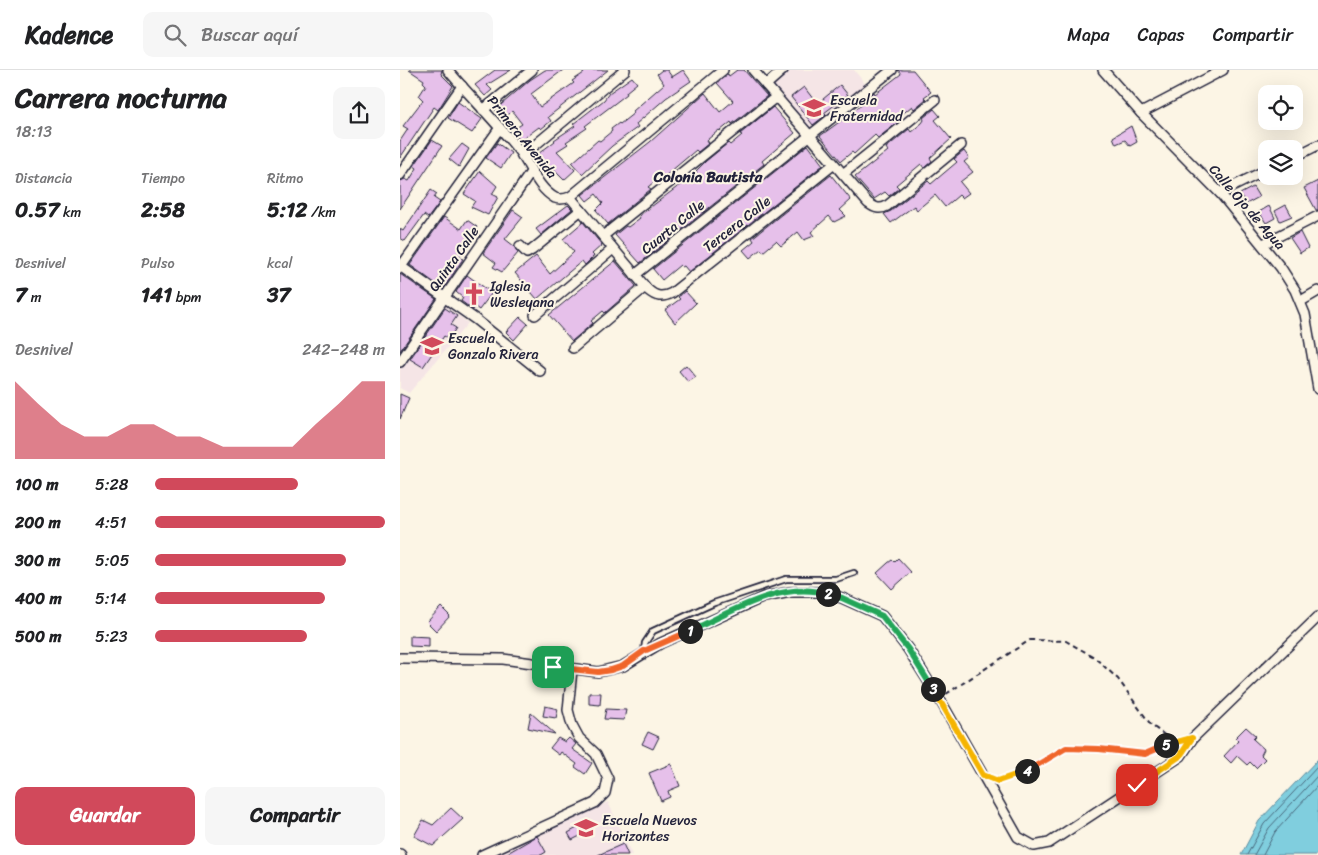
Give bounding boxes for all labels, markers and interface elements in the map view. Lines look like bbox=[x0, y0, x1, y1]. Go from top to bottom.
search box bbox=[143, 12, 493, 57]
text: Kadence bbox=[25, 14, 113, 56]
text: Buscar aquí bbox=[201, 18, 298, 51]
text: Mapa bbox=[1067, 19, 1110, 51]
text: Capas bbox=[1138, 19, 1185, 51]
text: Compartir bbox=[1213, 19, 1293, 51]
icon: search bbox=[161, 21, 189, 49]
text: Carrera nocturna bbox=[15, 73, 227, 122]
map controls bbox=[1258, 85, 1303, 185]
button: locate bbox=[1258, 85, 1303, 130]
button: share bbox=[333, 87, 385, 139]
place label: Escuela Fraternidad bbox=[830, 88, 904, 129]
street label: Primera Avenida bbox=[480, 90, 564, 184]
school or university icon: Escuela Fraternidad bbox=[801, 95, 827, 121]
text: 18:13 bbox=[15, 117, 52, 146]
button: layers bbox=[1258, 140, 1303, 185]
street label: Calle Ojo de Agua bbox=[1202, 158, 1292, 256]
district label: Colonia Bautista bbox=[653, 164, 763, 190]
text: Distancia bbox=[15, 166, 72, 191]
text: Tiempo bbox=[141, 166, 185, 191]
text: Ritmo bbox=[267, 166, 303, 191]
street label: Tercera Calle bbox=[697, 189, 777, 259]
text: 0.57 bbox=[15, 191, 59, 229]
text: 2:58 bbox=[141, 191, 185, 229]
text: 5:12 bbox=[267, 191, 307, 229]
street label: Cuarta Calle bbox=[635, 193, 711, 261]
text: km bbox=[59, 200, 81, 225]
text: /km bbox=[307, 200, 336, 225]
street label: Quinta Calle bbox=[422, 221, 486, 297]
text: Desnivel bbox=[15, 251, 66, 276]
text: Pulso bbox=[141, 251, 175, 276]
text: kcal bbox=[267, 251, 292, 276]
place label: Iglesia Wesleyana bbox=[489, 274, 554, 315]
text: 7 bbox=[15, 276, 27, 314]
text: 141 bbox=[141, 276, 172, 314]
text: 37 bbox=[267, 276, 291, 314]
church icon: Iglesia Wesleyana bbox=[461, 281, 487, 307]
text: m bbox=[27, 285, 41, 310]
text: bpm bbox=[172, 285, 202, 310]
place label: Escuela Gonzalo Rivera bbox=[448, 326, 538, 367]
school or university icon: Escuela Gonzalo Rivera bbox=[419, 333, 445, 359]
text: Desnivel bbox=[15, 335, 73, 364]
text: 242–248 m bbox=[302, 335, 385, 364]
text: 100 m bbox=[15, 470, 59, 499]
text: 5:28 bbox=[95, 470, 129, 499]
text: 200 m bbox=[15, 508, 61, 537]
text: 4:51 bbox=[95, 508, 126, 537]
text: 300 m bbox=[15, 546, 60, 575]
text: 5:05 bbox=[95, 546, 130, 575]
pin: 2 bbox=[816, 582, 840, 606]
text: 2 bbox=[824, 582, 833, 607]
text: 400 m bbox=[15, 584, 62, 613]
text: 5:14 bbox=[95, 584, 126, 613]
pin: 1 bbox=[678, 618, 702, 644]
text: 1 bbox=[687, 619, 694, 644]
text: 500 m bbox=[15, 622, 61, 651]
text: 5:23 bbox=[95, 622, 128, 651]
pin bbox=[532, 646, 574, 688]
icon: arrive bbox=[539, 653, 567, 681]
pin: 3 bbox=[920, 676, 946, 702]
text: 3 bbox=[930, 677, 937, 702]
pin: 5 bbox=[1154, 732, 1178, 758]
text: 5 bbox=[1162, 733, 1171, 758]
pin: 4 bbox=[1014, 758, 1040, 784]
text: 4 bbox=[1023, 759, 1032, 784]
pin bbox=[1116, 764, 1158, 806]
icon: check bbox=[1123, 771, 1151, 799]
button: Guardar bbox=[15, 787, 195, 845]
button: Compartir bbox=[205, 787, 385, 845]
place label: Escuela Nuevos Horizontes bbox=[602, 808, 697, 849]
school or university icon: Escuela Nuevos Horizontes bbox=[573, 815, 599, 841]

